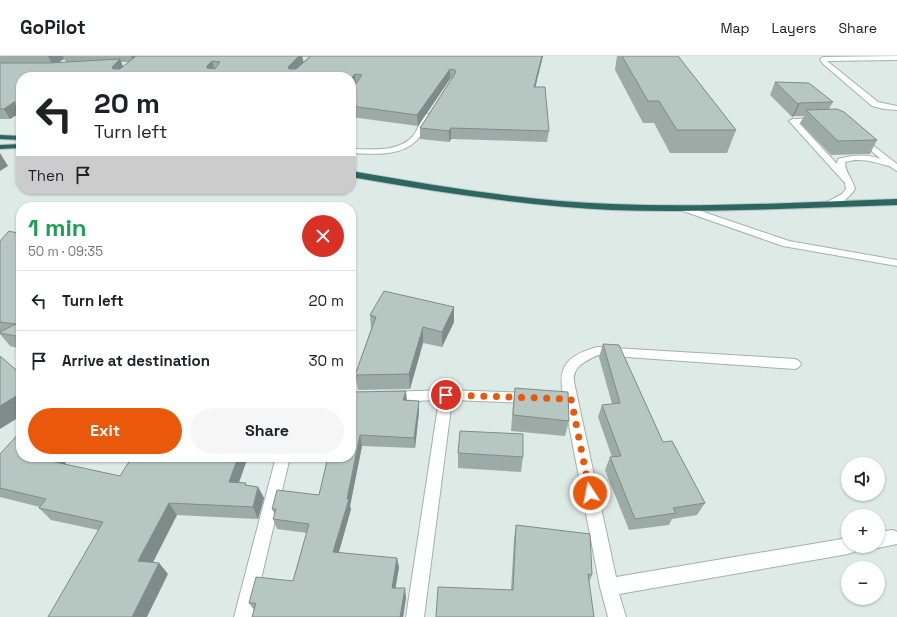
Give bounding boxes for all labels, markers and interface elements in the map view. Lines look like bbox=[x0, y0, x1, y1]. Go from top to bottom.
text: GoPilot bbox=[20, 15, 86, 40]
text: Map bbox=[720, 19, 750, 37]
text: Layers bbox=[772, 19, 816, 37]
text: Share bbox=[838, 19, 877, 37]
text: 20 m bbox=[94, 85, 160, 121]
icon: left bbox=[28, 88, 80, 140]
text: Turn left bbox=[94, 120, 167, 143]
icon: arrive bbox=[72, 164, 94, 186]
text: Then bbox=[28, 166, 64, 185]
text: 1 min bbox=[28, 212, 87, 243]
button: close bbox=[302, 215, 344, 257]
text: 50 m · 09:35 bbox=[28, 243, 103, 260]
icon: left bbox=[28, 290, 50, 312]
text: Turn left bbox=[62, 291, 124, 310]
text: 20 m bbox=[309, 291, 344, 310]
icon: arrive bbox=[28, 350, 50, 372]
text: Arrive at destination bbox=[62, 351, 210, 370]
text: 30 m bbox=[309, 351, 344, 370]
pin bbox=[429, 378, 463, 412]
icon: arrive bbox=[435, 384, 457, 406]
button: Exit bbox=[28, 408, 182, 454]
button: Share bbox=[190, 408, 344, 454]
map controls bbox=[841, 457, 885, 605]
button: sound bbox=[841, 457, 885, 501]
position arrow bbox=[569, 472, 611, 514]
button: + bbox=[841, 509, 885, 553]
button: − bbox=[841, 561, 885, 605]

